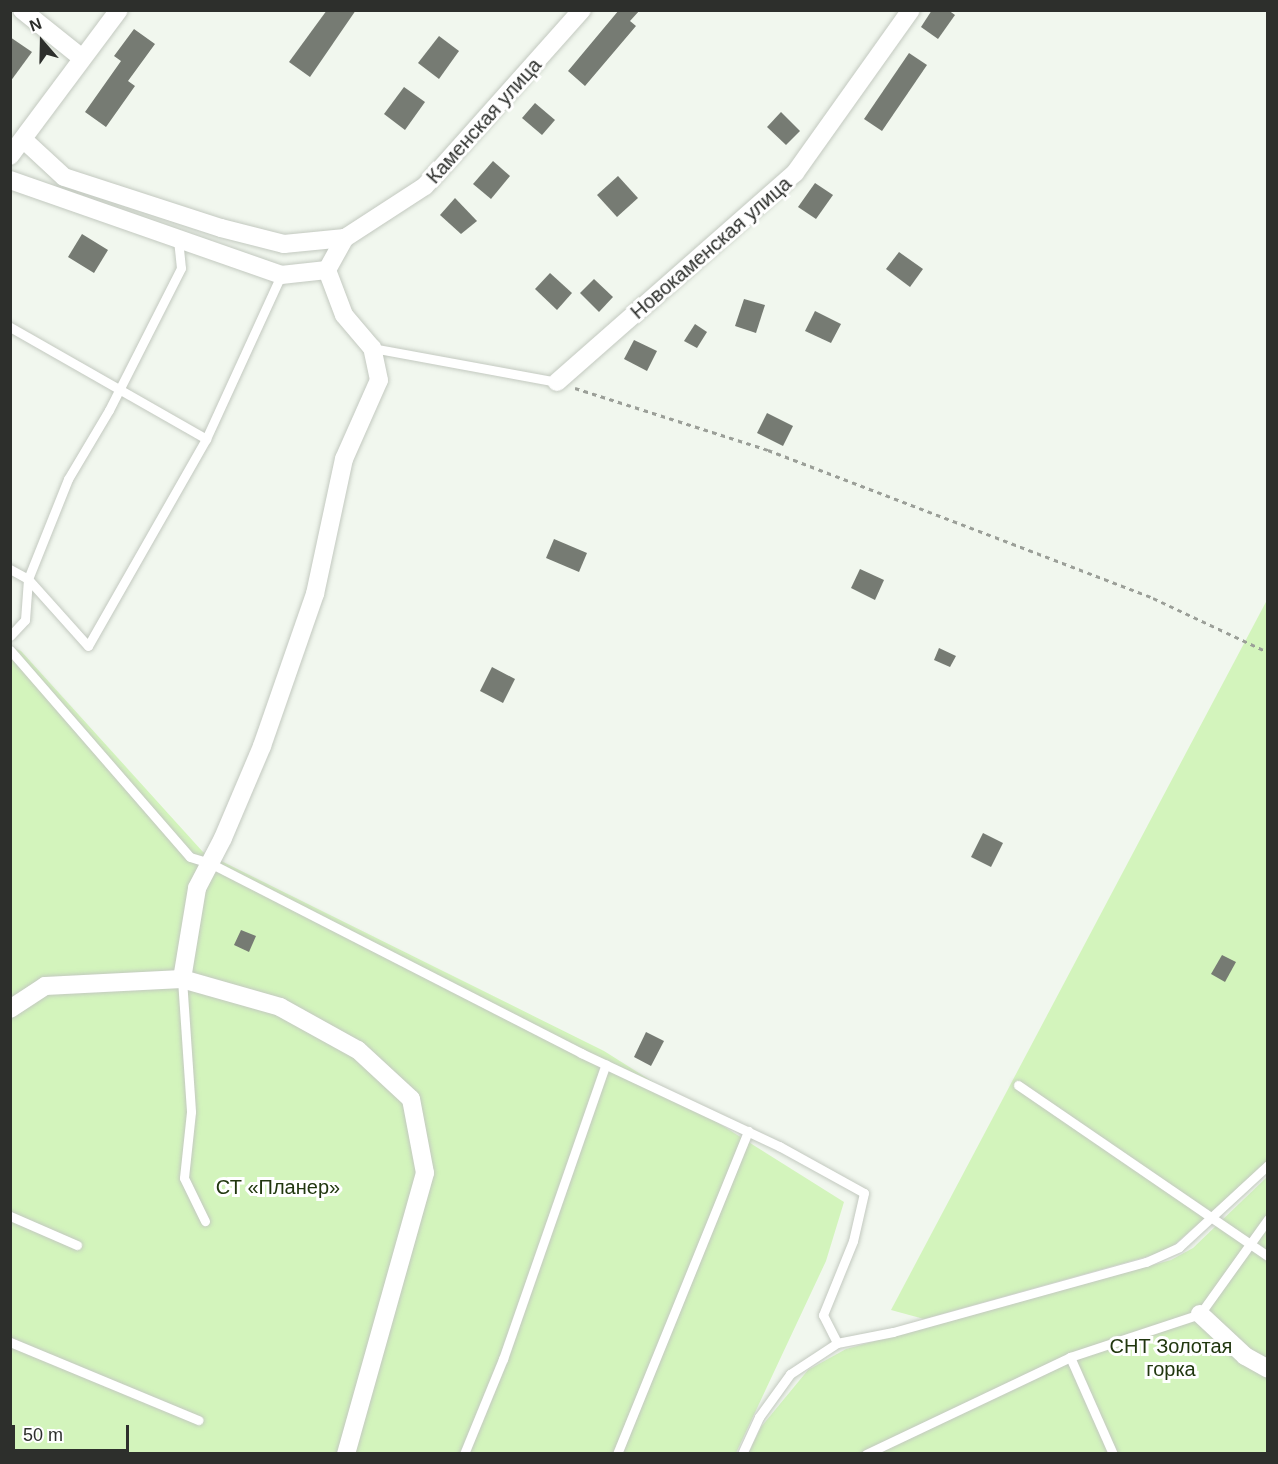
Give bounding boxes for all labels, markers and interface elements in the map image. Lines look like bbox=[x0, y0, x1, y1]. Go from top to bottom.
north arrow bbox=[12, 12, 72, 72]
text: N bbox=[27, 15, 44, 35]
street label: Каменская улица bbox=[421, 53, 547, 189]
street label: Новокаменская улица bbox=[626, 172, 796, 324]
park label: СТ «Планер» bbox=[216, 1175, 340, 1199]
park label: СНТ Золотая горка bbox=[1110, 1335, 1232, 1382]
scale bar bbox=[15, 1413, 132, 1451]
text: 50 m bbox=[23, 1425, 63, 1445]

